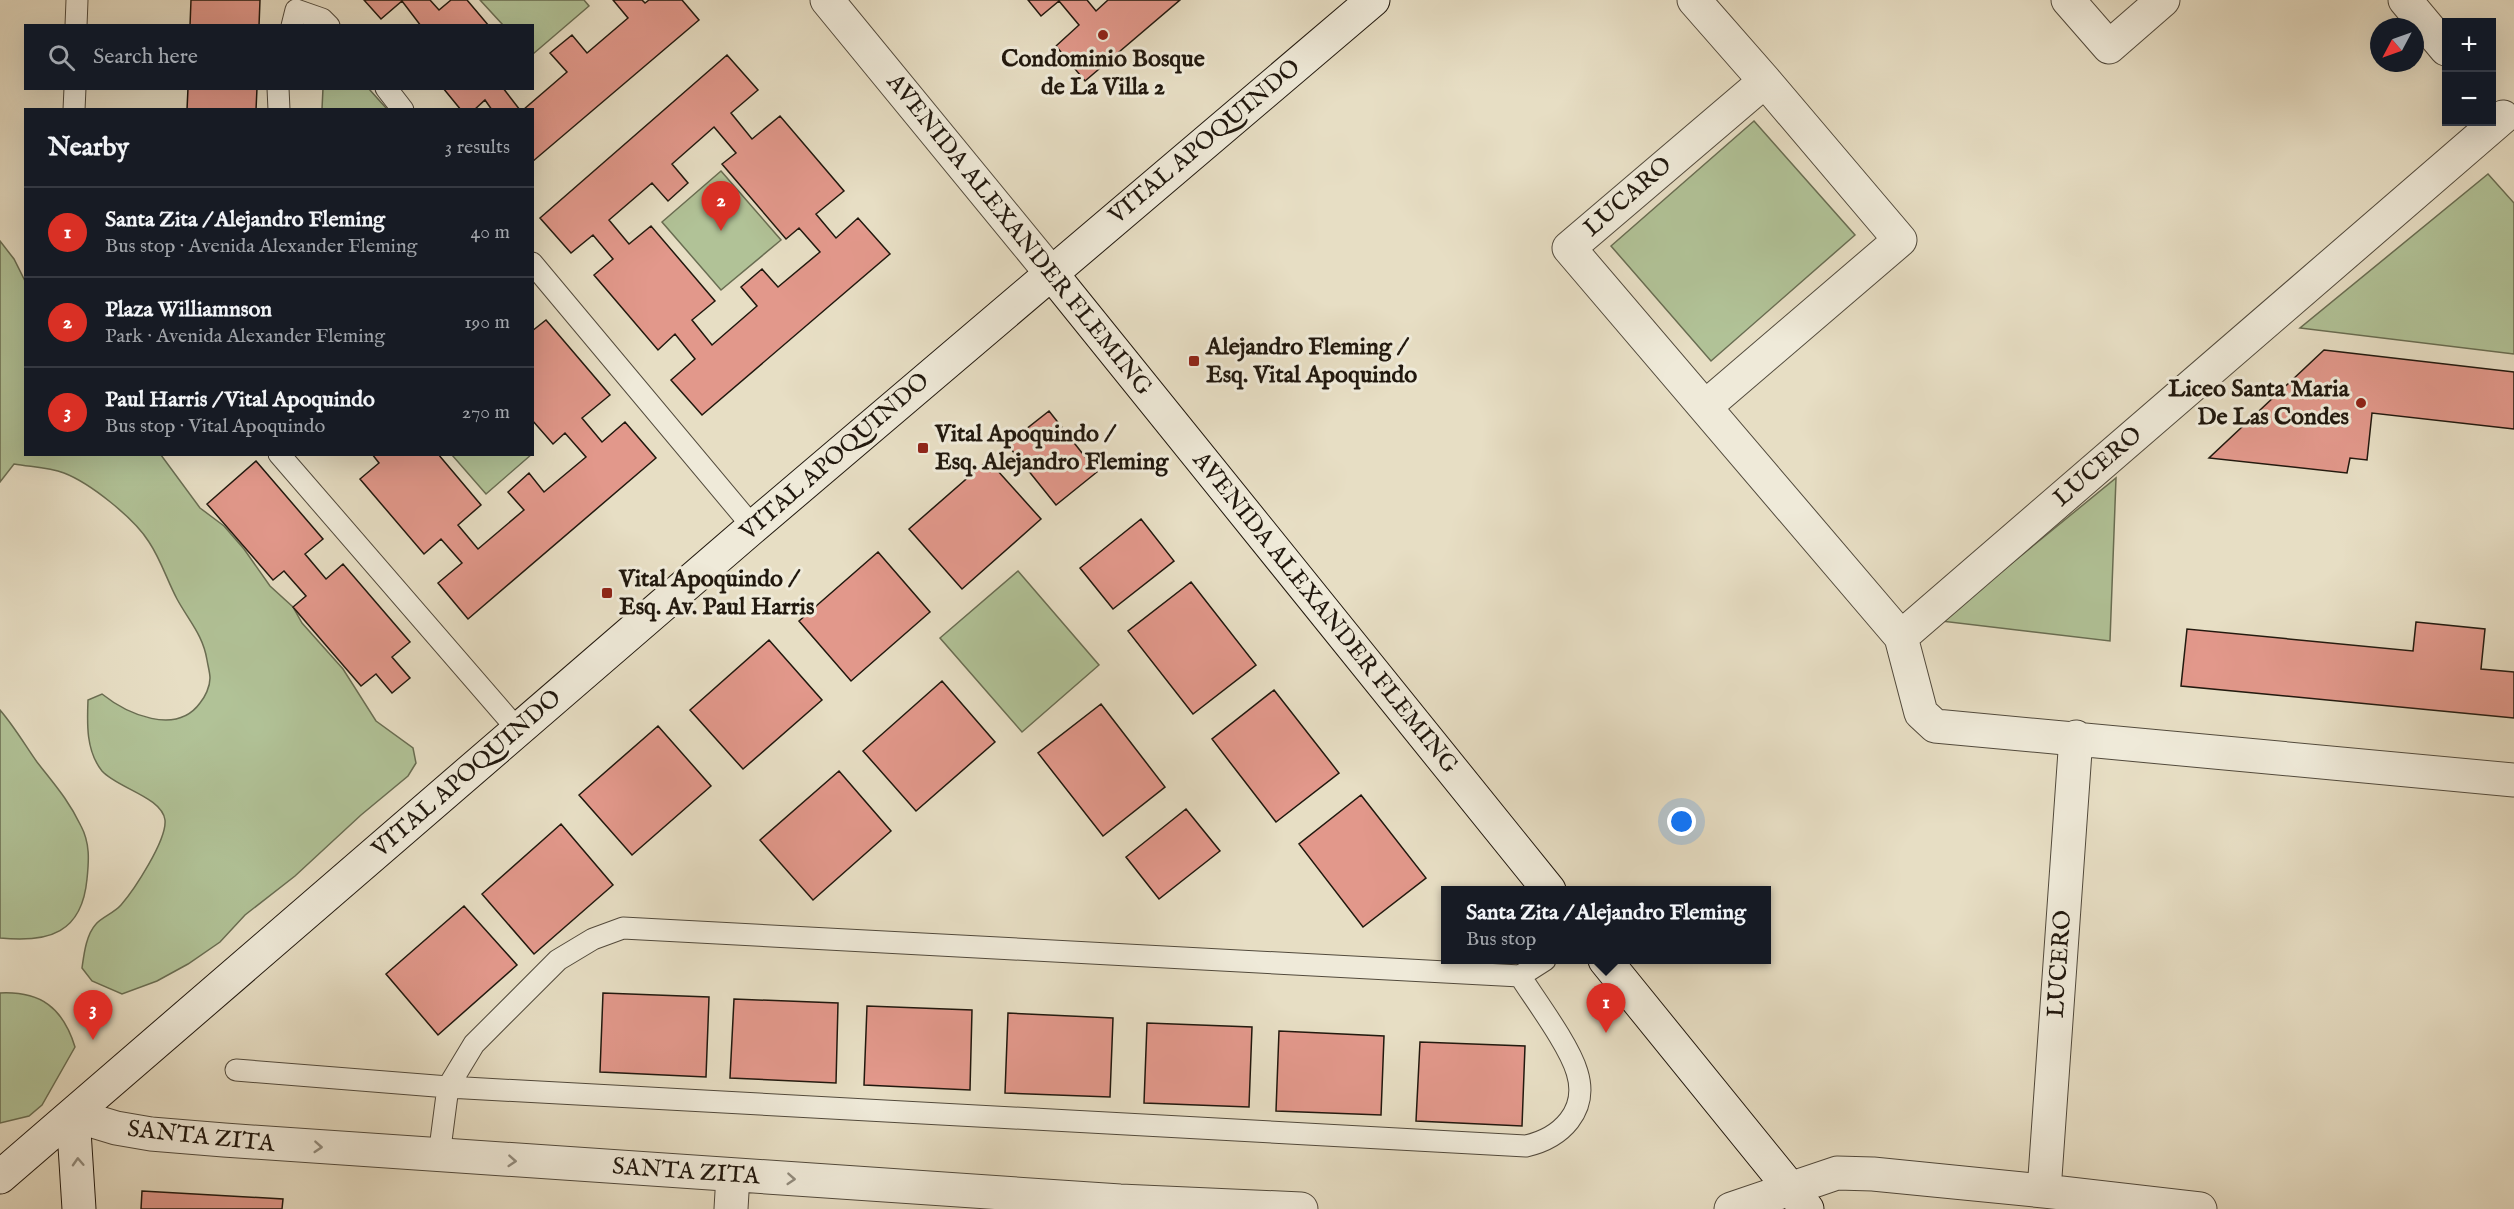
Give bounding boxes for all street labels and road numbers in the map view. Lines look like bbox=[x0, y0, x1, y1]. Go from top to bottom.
street label: VITAL APOQUINDO bbox=[1102, 53, 1307, 232]
street label: AVENIDA ALEXANDER FLEMING bbox=[879, 67, 1159, 402]
street label: LUCARO bbox=[1577, 150, 1679, 244]
street label: VITAL APOQUINDO bbox=[733, 366, 936, 549]
street label: LUCERO bbox=[2047, 420, 2149, 514]
street label: AVENIDA ALEXANDER FLEMING bbox=[1185, 445, 1465, 780]
street label: VITAL APOQUINDO bbox=[365, 683, 568, 866]
street label: LUCERO bbox=[2041, 909, 2079, 1019]
street label: SANTA ZITA bbox=[126, 1114, 277, 1160]
street label: SANTA ZITA bbox=[611, 1151, 762, 1193]

